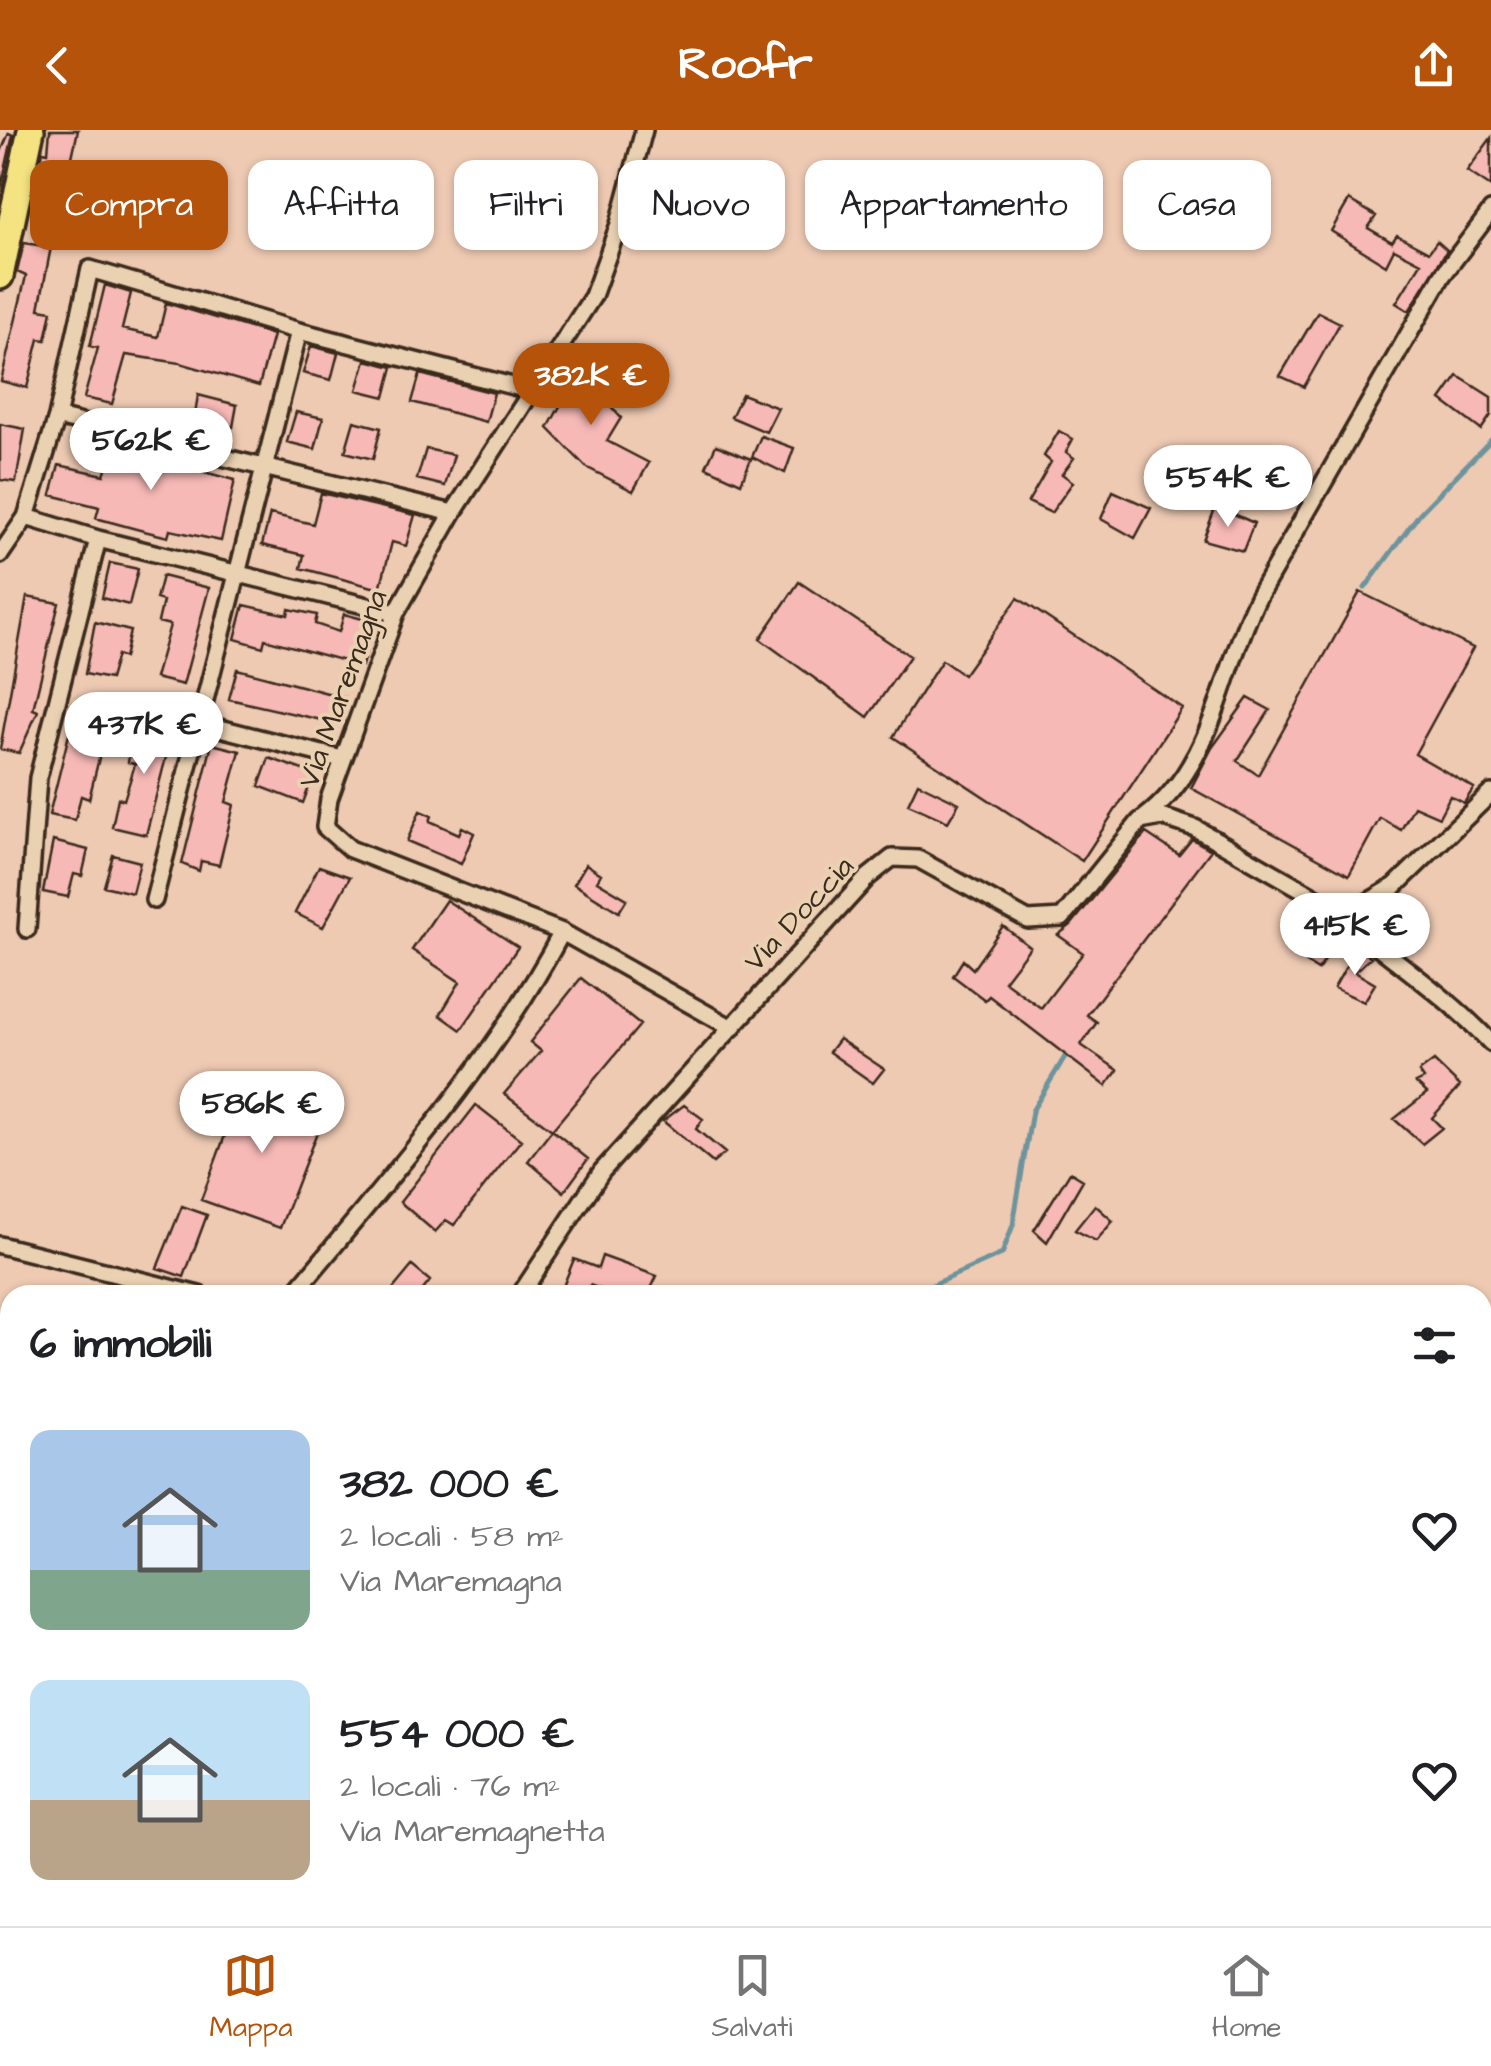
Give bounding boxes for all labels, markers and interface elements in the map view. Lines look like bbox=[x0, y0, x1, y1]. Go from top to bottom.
text: Roofr bbox=[678, 34, 813, 96]
icon: back bbox=[30, 38, 85, 93]
icon: share bbox=[1406, 38, 1461, 93]
chip: Compra bbox=[30, 160, 228, 250]
chip: Affitta bbox=[248, 160, 434, 250]
chip: Filtri bbox=[454, 160, 598, 250]
chip: Nuovo bbox=[618, 160, 785, 250]
chip: Appartamento bbox=[805, 160, 1103, 250]
chip: Casa bbox=[1123, 160, 1271, 250]
pin: 382K € bbox=[510, 343, 672, 428]
text: 382K € bbox=[535, 353, 647, 398]
pin: 562K € bbox=[70, 408, 232, 493]
text: 562K € bbox=[92, 418, 210, 463]
pin: 554K € bbox=[1147, 445, 1309, 530]
text: 554K € bbox=[1166, 455, 1290, 500]
street label: Via Maremagna bbox=[288, 584, 399, 794]
pin: 437K € bbox=[63, 692, 225, 777]
text: 437K € bbox=[86, 702, 202, 747]
street label: Via Doccia bbox=[734, 847, 864, 981]
pin: 415K € bbox=[1274, 893, 1436, 978]
text: 415K € bbox=[1302, 903, 1408, 948]
pin: 586K € bbox=[181, 1071, 343, 1156]
text: 586K € bbox=[201, 1081, 323, 1126]
text: 6 immobili bbox=[30, 1316, 211, 1374]
icon: filters bbox=[1407, 1318, 1462, 1373]
text: 382 000 € bbox=[340, 1456, 559, 1514]
icon: home bbox=[110, 1470, 230, 1590]
icon: heart bbox=[1407, 1503, 1462, 1558]
text: 2 locali · 58 m² bbox=[340, 1514, 564, 1559]
text: Via Maremagna bbox=[340, 1559, 562, 1604]
text: 554 000 € bbox=[340, 1706, 575, 1764]
icon: home bbox=[110, 1720, 230, 1840]
icon: heart bbox=[1407, 1753, 1462, 1808]
text: 2 locali · 76 m² bbox=[340, 1764, 560, 1809]
text: Via Maremagnetta bbox=[340, 1809, 605, 1854]
tab: Mappa bbox=[210, 1948, 292, 2047]
tab: Salvati bbox=[712, 1948, 793, 2047]
tab: Home bbox=[1212, 1948, 1281, 2047]

